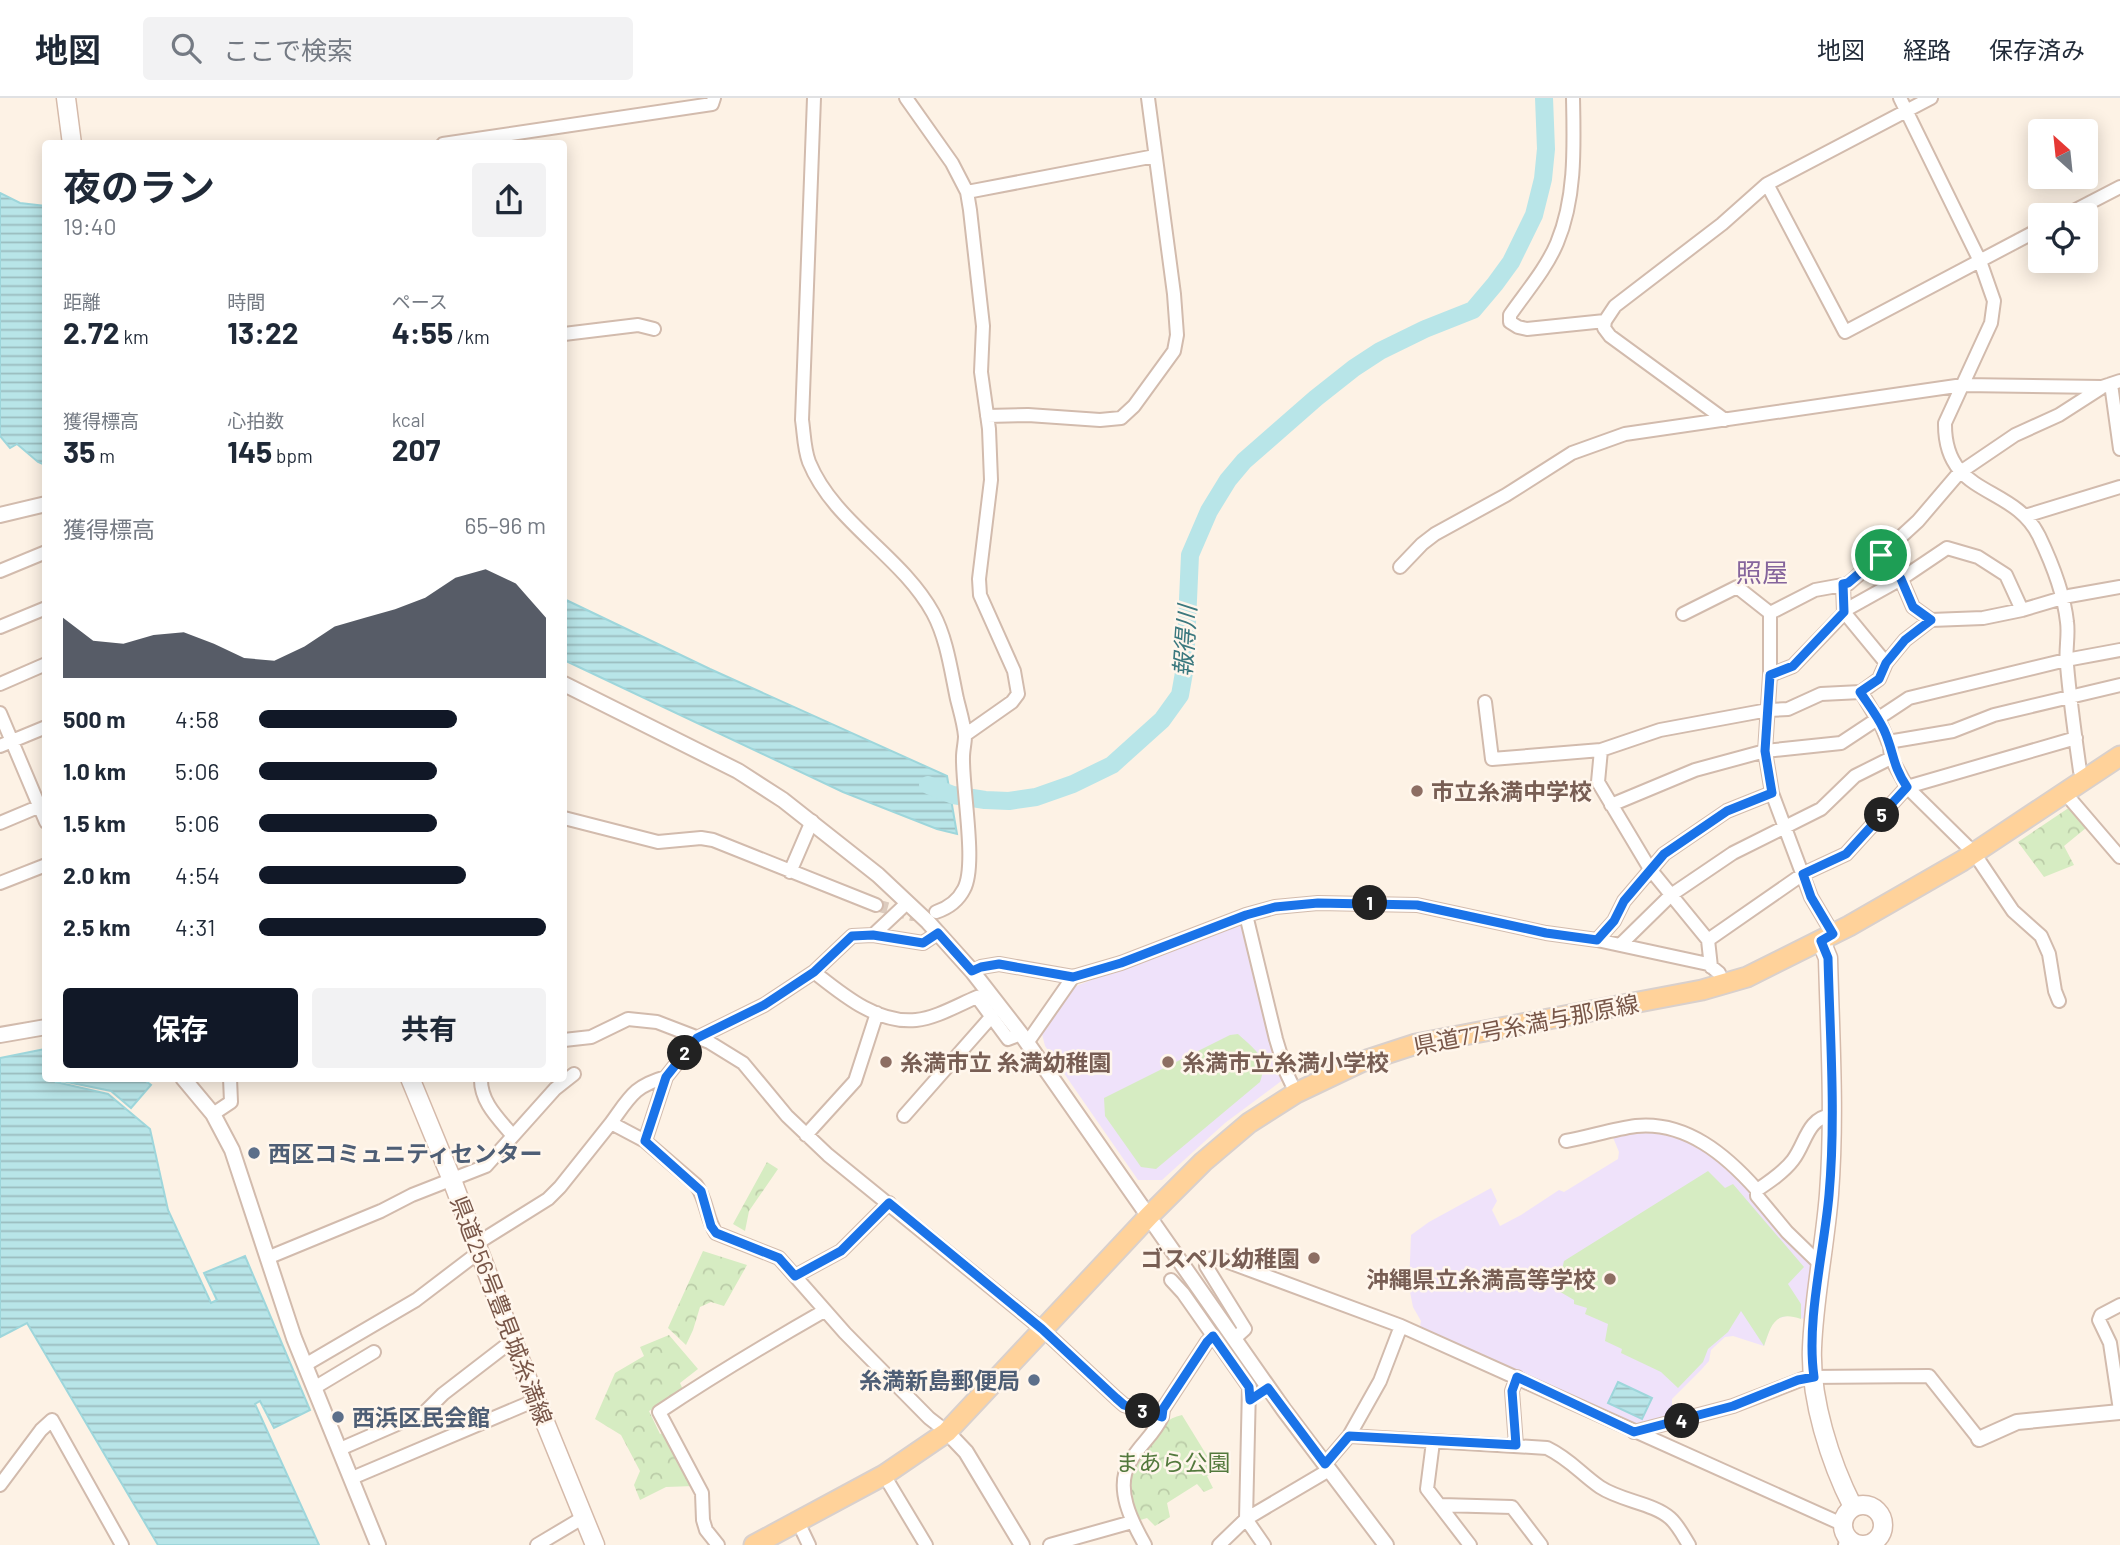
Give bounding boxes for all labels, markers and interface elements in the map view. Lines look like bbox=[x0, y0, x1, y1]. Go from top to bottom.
search box bbox=[143, 17, 633, 80]
text: 地図 bbox=[35, 29, 101, 69]
icon: search bbox=[167, 29, 205, 67]
text: ここで検索 bbox=[223, 34, 353, 65]
text: 地図 bbox=[1817, 35, 1865, 64]
text: 経路 bbox=[1903, 35, 1951, 64]
text: 保存済み bbox=[1989, 35, 2085, 64]
north arrow bbox=[2028, 119, 2098, 189]
map controls bbox=[2028, 119, 2098, 273]
text: 夜のラン bbox=[63, 163, 215, 209]
button: share bbox=[472, 163, 546, 237]
button: locate bbox=[2028, 203, 2098, 273]
text: 19:40 bbox=[63, 212, 117, 240]
text: 距離 bbox=[63, 290, 101, 313]
text: 時間 bbox=[227, 290, 265, 313]
text: ペース bbox=[392, 290, 448, 313]
text: 2.72 bbox=[63, 314, 120, 350]
text: 13:22 bbox=[227, 314, 299, 350]
text: 4:55 bbox=[392, 314, 453, 350]
text: km bbox=[120, 325, 149, 348]
text: /km bbox=[453, 325, 490, 348]
text: kcal bbox=[392, 408, 425, 431]
text: 獲得標高 bbox=[63, 409, 139, 432]
text: 心拍数 bbox=[227, 409, 284, 432]
text: 207 bbox=[392, 431, 440, 467]
text: 35 bbox=[63, 433, 95, 469]
text: 145 bbox=[227, 433, 272, 469]
text: m bbox=[95, 444, 115, 467]
text: bpm bbox=[272, 444, 313, 467]
text: 65–96 m bbox=[465, 511, 546, 539]
text: 獲得標高 bbox=[63, 515, 155, 543]
pin bbox=[1851, 525, 1911, 585]
icon: arrive bbox=[1862, 536, 1900, 574]
district label: 照屋 bbox=[1736, 556, 1788, 587]
water label: 報得川 bbox=[1167, 601, 1201, 678]
text: 500 m bbox=[63, 705, 125, 733]
text: 4:58 bbox=[175, 705, 219, 733]
text: 1.0 km bbox=[63, 757, 126, 785]
text: 5:06 bbox=[175, 757, 219, 785]
place label: 市立糸満中学校 bbox=[1431, 777, 1592, 805]
marker: 市立糸満中学校 bbox=[1409, 783, 1425, 799]
pin: 5 bbox=[1864, 798, 1899, 832]
text: 5 bbox=[1876, 803, 1887, 826]
text: 1.5 km bbox=[63, 809, 126, 837]
text: 5:06 bbox=[175, 809, 219, 837]
text: 2.0 km bbox=[63, 861, 131, 889]
text: 4:54 bbox=[175, 861, 220, 889]
pin: 1 bbox=[1352, 886, 1388, 920]
text: 1 bbox=[1366, 891, 1373, 914]
text: 2.5 km bbox=[63, 913, 131, 941]
text: 4:31 bbox=[175, 913, 215, 941]
button: 保存 bbox=[63, 988, 298, 1068]
button: 共有 bbox=[312, 988, 546, 1068]
street label: 県道77号糸満与那原線 bbox=[1411, 988, 1641, 1060]
pin: 2 bbox=[668, 1035, 702, 1070]
text: 2 bbox=[679, 1041, 690, 1064]
place label: 糸満市立 糸満幼稚園 bbox=[900, 1048, 1112, 1076]
place label: 糸満市立糸満小学校 bbox=[1182, 1048, 1389, 1076]
marker: 糸満市立 糸満幼稚園 bbox=[878, 1054, 894, 1070]
marker: 糸満市立糸満小学校 bbox=[1160, 1054, 1176, 1070]
place label: 西区コミュニティセンター bbox=[268, 1139, 543, 1167]
marker: 西区コミュニティセンター bbox=[246, 1145, 262, 1161]
street label: 県道256号豊見城糸満線 bbox=[445, 1192, 559, 1428]
place label: ゴスペル幼稚園 bbox=[1140, 1244, 1300, 1272]
marker: ゴスペル幼稚園 bbox=[1306, 1250, 1322, 1266]
place label: 沖縄県立糸満高等学校 bbox=[1366, 1265, 1596, 1293]
marker: 沖縄県立糸満高等学校 bbox=[1602, 1271, 1618, 1287]
place label: 糸満新島郵便局 bbox=[859, 1366, 1020, 1394]
marker: 糸満新島郵便局 bbox=[1026, 1372, 1042, 1388]
pin: 3 bbox=[1126, 1394, 1160, 1428]
text: 3 bbox=[1137, 1399, 1148, 1422]
place label: 西浜区民会館 bbox=[352, 1403, 490, 1431]
pin: 4 bbox=[1664, 1404, 1700, 1438]
marker: 西浜区民会館 bbox=[330, 1409, 346, 1425]
text: 4 bbox=[1676, 1409, 1687, 1432]
park label: まあら公園 bbox=[1116, 1448, 1231, 1476]

